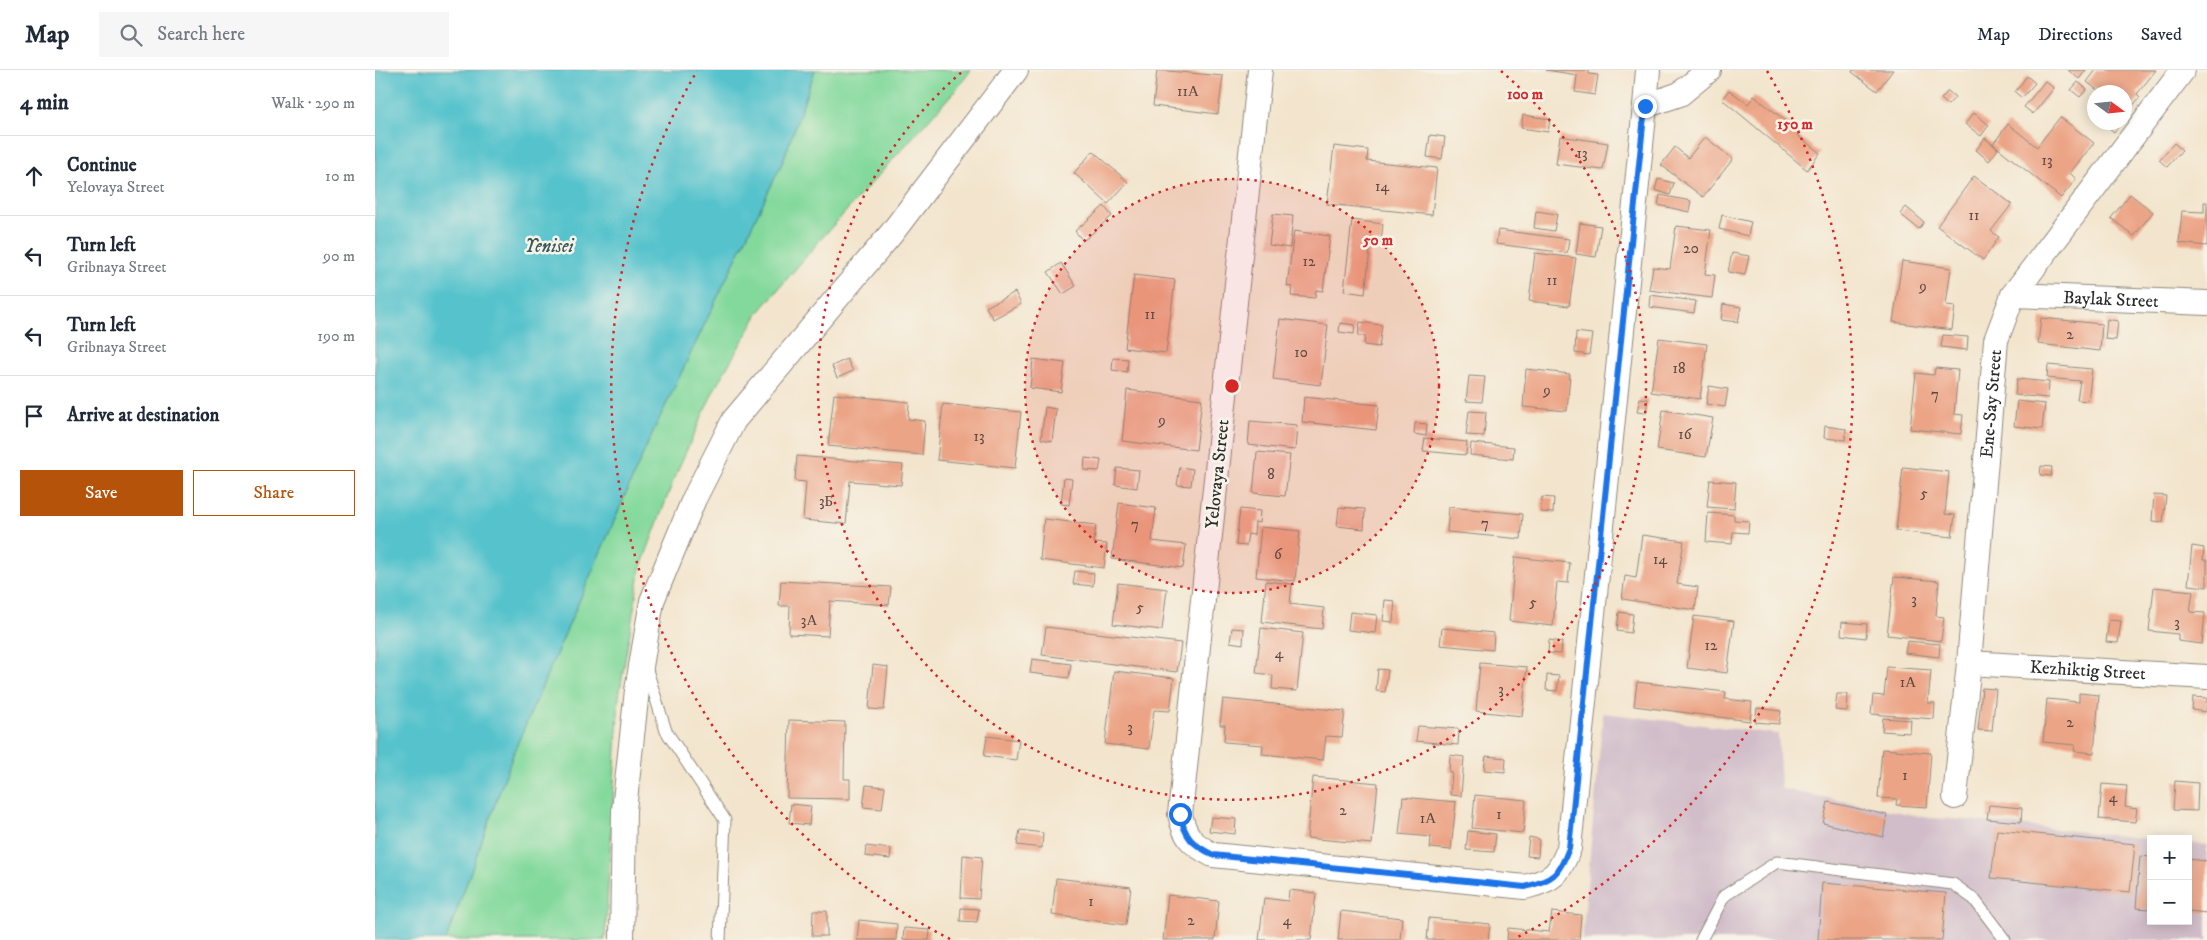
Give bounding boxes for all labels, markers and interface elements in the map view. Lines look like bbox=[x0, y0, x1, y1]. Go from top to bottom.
search box bbox=[99, 12, 449, 57]
text: Map bbox=[25, 20, 69, 50]
icon: search bbox=[117, 21, 145, 49]
text: Search here bbox=[157, 23, 245, 46]
text: Map bbox=[1977, 24, 2010, 46]
text: Directions bbox=[2038, 24, 2113, 46]
text: Saved bbox=[2141, 24, 2182, 46]
house number: 11А bbox=[1177, 82, 1199, 101]
text: 100 m bbox=[1507, 85, 1544, 104]
north arrow bbox=[2087, 85, 2132, 130]
text: 4 min bbox=[20, 90, 69, 116]
text: Walk · 290 m bbox=[271, 93, 355, 113]
route end bbox=[1634, 95, 1657, 118]
text: 150 m bbox=[1777, 115, 1813, 134]
house number: 13 bbox=[1576, 144, 1588, 163]
house number: 13 bbox=[2041, 151, 2053, 170]
text: Continue bbox=[67, 154, 137, 177]
icon: ahead bbox=[20, 162, 48, 190]
text: 10 m bbox=[325, 166, 355, 186]
text: Yelovaya Street bbox=[67, 177, 165, 197]
house number: 14 bbox=[1375, 177, 1389, 196]
house number: 11 bbox=[1968, 206, 1980, 225]
text: 50 m bbox=[1362, 231, 1394, 250]
text: Turn left bbox=[67, 234, 136, 257]
water label: Yenisei bbox=[524, 235, 575, 258]
house number: 20 bbox=[1683, 239, 1699, 258]
icon: left bbox=[20, 242, 48, 270]
text: 90 m bbox=[323, 246, 355, 266]
house number: 12 bbox=[1303, 252, 1316, 271]
text: Gribnaya Street bbox=[67, 257, 166, 277]
house number: 11 bbox=[1546, 271, 1558, 290]
house number: 9 bbox=[1918, 277, 1927, 296]
street label: Baylak Street bbox=[2063, 287, 2159, 313]
house number: 11 bbox=[1144, 305, 1156, 324]
text: Turn left bbox=[67, 314, 136, 337]
icon: left bbox=[20, 322, 48, 350]
house number: 2 bbox=[2066, 325, 2074, 344]
text: 190 m bbox=[317, 326, 355, 346]
text: Gribnaya Street bbox=[67, 337, 166, 357]
house number: 10 bbox=[1294, 343, 1308, 362]
street label: Ene-Say Street bbox=[1976, 348, 2007, 459]
house number: 18 bbox=[1672, 359, 1686, 378]
centre of rings bbox=[1223, 377, 1241, 395]
house number: 9 bbox=[1542, 381, 1551, 400]
house number: 7 bbox=[1931, 385, 1939, 404]
icon: arrive bbox=[20, 402, 48, 430]
text: Arrive at destination bbox=[67, 404, 219, 427]
house number: 9 bbox=[1157, 411, 1166, 430]
street label: Yelovaya Street bbox=[1201, 418, 1235, 530]
house number: 16 bbox=[1678, 425, 1693, 444]
house number: 13 bbox=[973, 427, 985, 446]
house number: 8 bbox=[1267, 465, 1275, 484]
button: Save bbox=[20, 470, 183, 516]
button: Share bbox=[193, 470, 355, 516]
house number: 5 bbox=[1920, 484, 1928, 503]
house number: 3Б bbox=[819, 492, 833, 511]
house number: 7 bbox=[1481, 514, 1489, 533]
house number: 7 bbox=[1131, 515, 1139, 534]
house number: 6 bbox=[1274, 545, 1283, 564]
house number: 14 bbox=[1653, 550, 1667, 569]
house number: 3 bbox=[1911, 590, 1917, 609]
house number: 5 bbox=[1529, 593, 1537, 612]
house number: 5 bbox=[1136, 598, 1144, 617]
house number: 3А bbox=[801, 611, 817, 630]
house number: 3 bbox=[2174, 613, 2180, 632]
house number: 12 bbox=[1705, 636, 1718, 655]
house number: 4 bbox=[1275, 644, 1284, 663]
street label: Kezhiktig Street bbox=[2029, 657, 2147, 685]
house number: 1А bbox=[1900, 673, 1916, 692]
house number: 3 bbox=[1498, 680, 1504, 699]
house number: 2 bbox=[2066, 713, 2074, 732]
house number: 3 bbox=[1127, 718, 1133, 737]
house number: 1 bbox=[1902, 766, 1908, 785]
house number: 4 bbox=[2109, 788, 2118, 807]
house number: 2 bbox=[1339, 801, 1347, 820]
route start bbox=[1169, 803, 1192, 826]
house number: 1 bbox=[1496, 805, 1502, 824]
house number: 1А bbox=[1420, 809, 1436, 828]
map controls bbox=[2147, 835, 2192, 925]
button: + bbox=[2147, 835, 2192, 880]
button: − bbox=[2147, 880, 2192, 925]
house number: 1 bbox=[1088, 892, 1094, 911]
house number: 2 bbox=[1187, 911, 1195, 930]
house number: 4 bbox=[1283, 911, 1292, 930]

